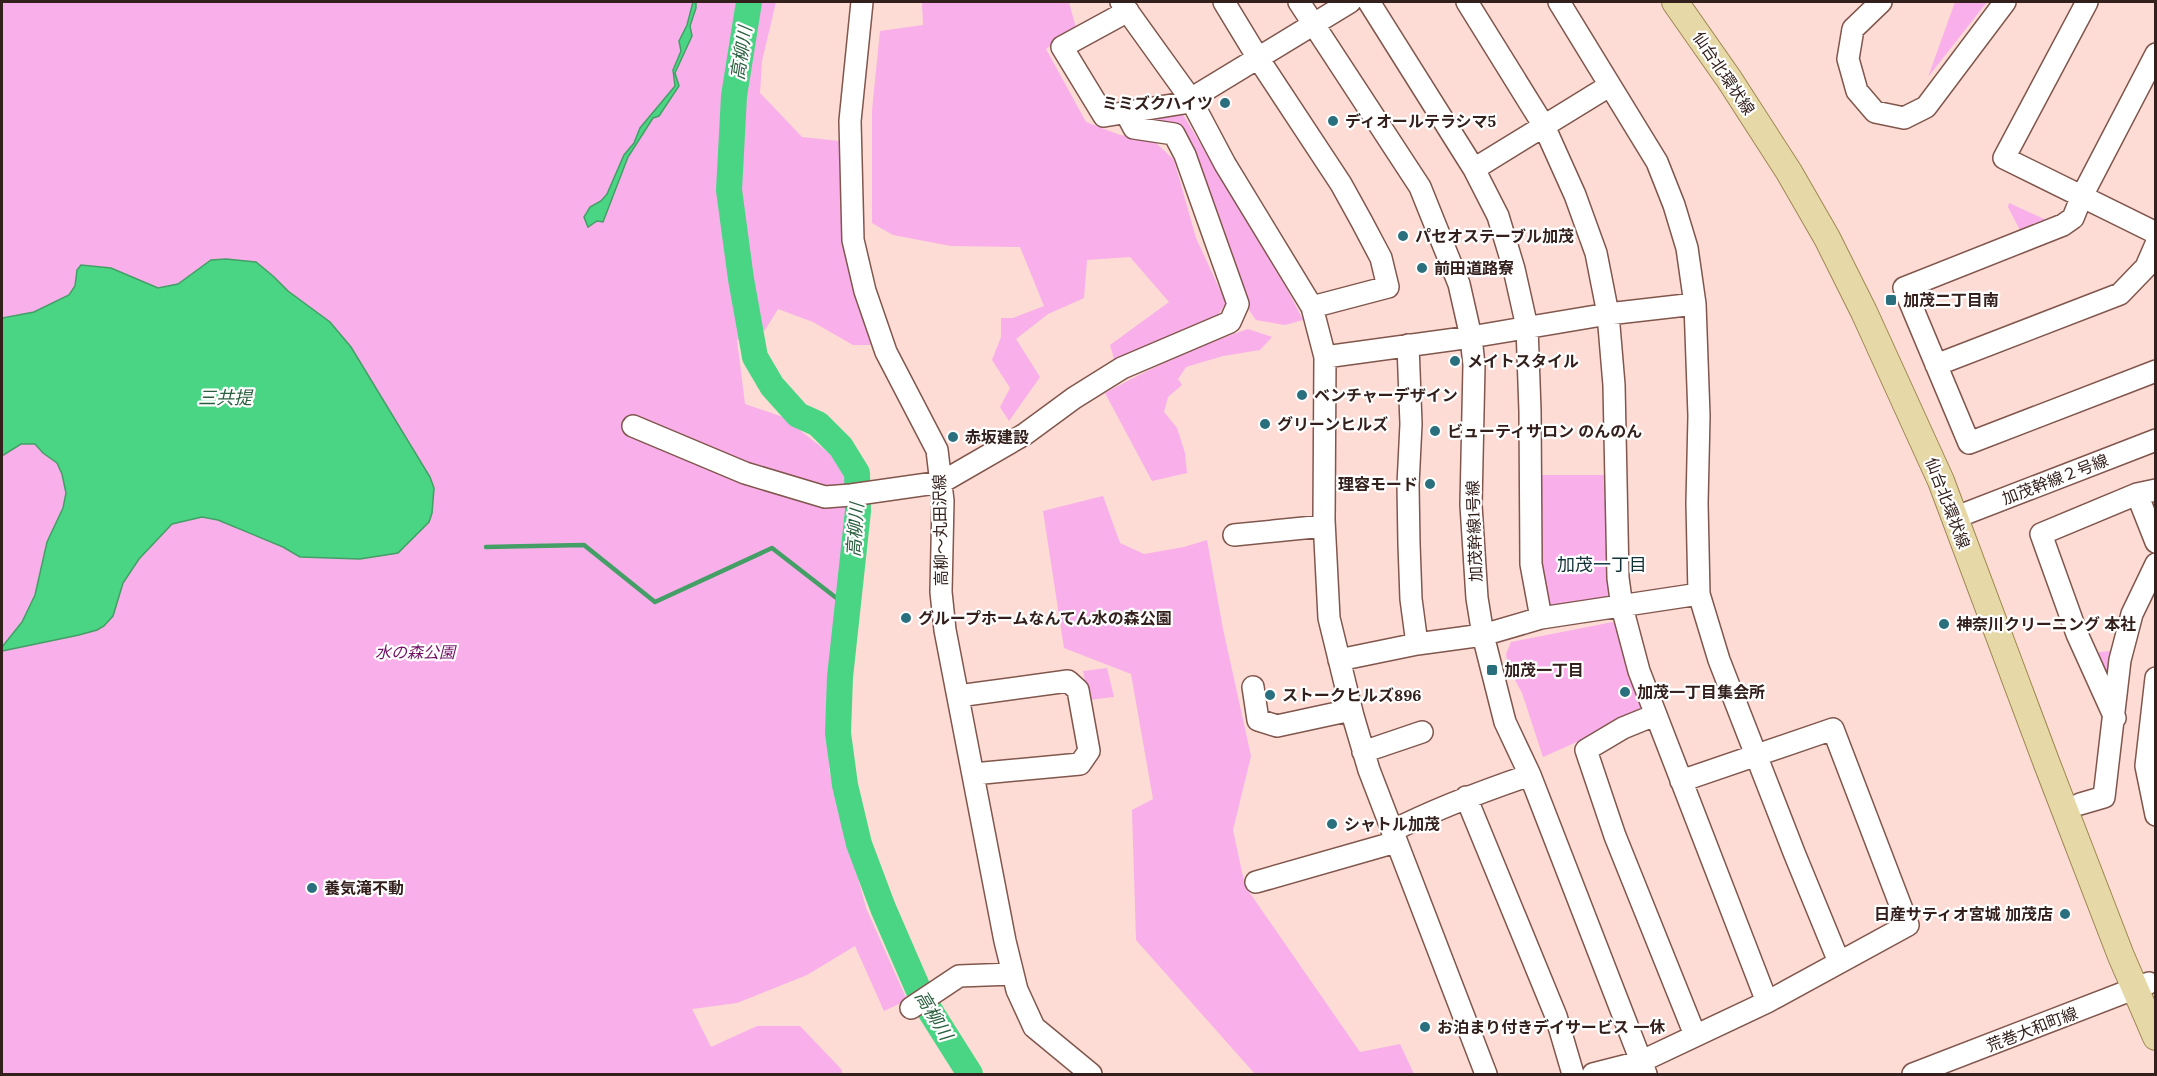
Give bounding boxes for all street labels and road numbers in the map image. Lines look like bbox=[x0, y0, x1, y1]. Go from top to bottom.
street label: 仙台北環状線 bbox=[1689, 28, 1759, 118]
street label: 加茂幹線２号線 bbox=[1999, 450, 2111, 508]
street label: 仙台北環状線 bbox=[1921, 455, 1975, 551]
street label: 高柳～丸田沢線 bbox=[929, 474, 951, 586]
street label: 加茂幹線1号線 bbox=[1462, 480, 1486, 582]
street label: 荒巻大和町線 bbox=[1984, 1002, 2080, 1056]

